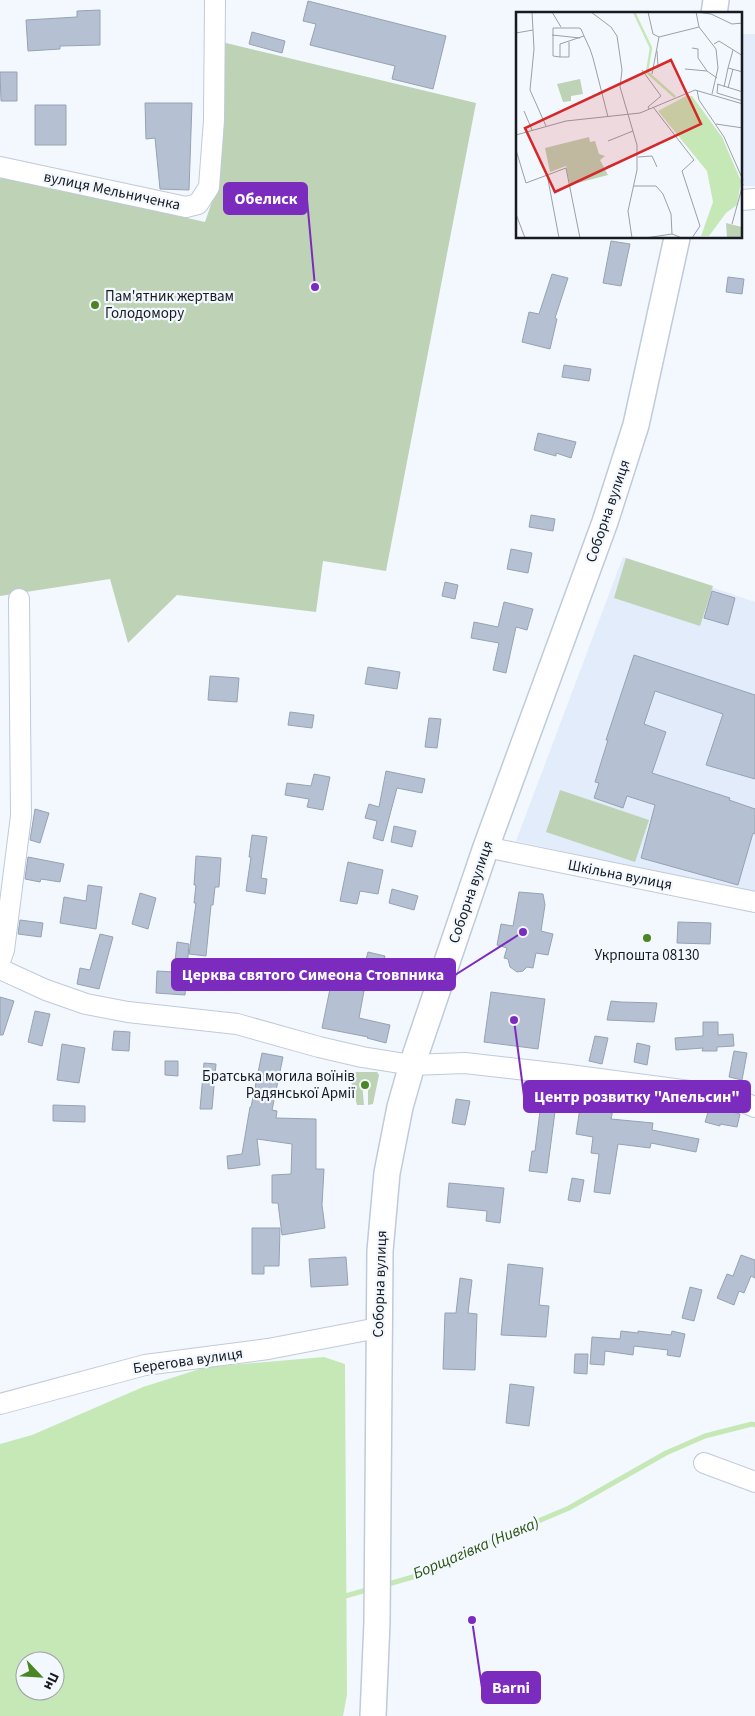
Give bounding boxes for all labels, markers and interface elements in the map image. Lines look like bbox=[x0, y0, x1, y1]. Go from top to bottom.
inset map bbox=[516, 12, 742, 239]
street label: вулиця Мельниченка bbox=[42, 166, 182, 216]
callout: Обелиск bbox=[224, 183, 307, 214]
text: Обелиск bbox=[235, 188, 298, 210]
place label: Пам'ятник жертвам Голодомору bbox=[105, 286, 234, 324]
marker: Пам'ятник жертвам Голодомору bbox=[89, 299, 101, 311]
street label: Соборна вулиця bbox=[581, 457, 635, 565]
street label: Соборна вулиця bbox=[444, 838, 498, 946]
street label: Шкільна вулиця bbox=[566, 855, 674, 895]
marker: Укрпошта 08130 bbox=[641, 932, 653, 944]
place label: Укрпошта 08130 bbox=[594, 945, 700, 966]
callout: Церква святого Симеона Стовпника bbox=[172, 959, 455, 990]
text: Церква святого Симеона Стовпника bbox=[182, 964, 444, 986]
place label: Братська могила воїнів Радянської Армії bbox=[202, 1066, 355, 1104]
marker: Братська могила воїнів Радянської Армії bbox=[359, 1079, 371, 1091]
callout: Центр розвитку "Апельсин" bbox=[524, 1081, 750, 1112]
text: Центр розвитку "Апельсин" bbox=[534, 1086, 740, 1108]
street label: Соборна вулиця bbox=[368, 1230, 392, 1338]
street label: Берегова вулиця bbox=[132, 1343, 244, 1379]
water label: Борщагівка (Нивка) bbox=[409, 1511, 543, 1585]
north arrow bbox=[15, 1651, 65, 1701]
text: Пн bbox=[38, 1669, 64, 1693]
callout: Barni bbox=[482, 1672, 540, 1703]
text: Barni bbox=[492, 1677, 530, 1699]

